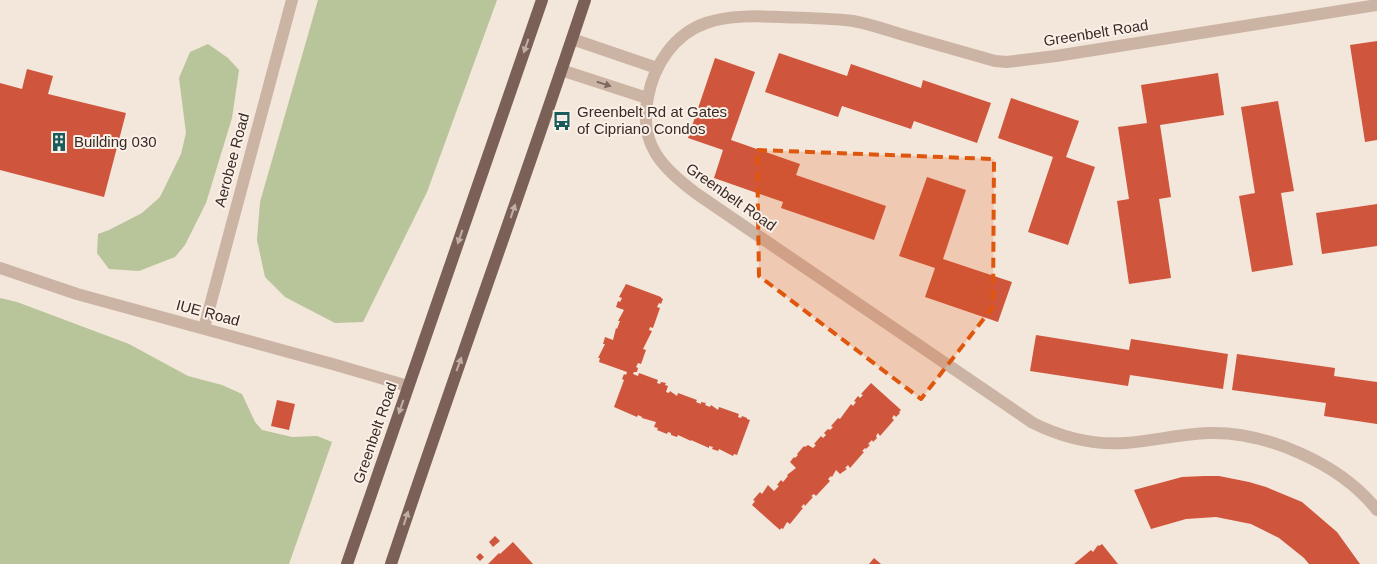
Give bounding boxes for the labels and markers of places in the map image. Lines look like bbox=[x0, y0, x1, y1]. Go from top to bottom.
place label: Greenbelt Rd at Gates of Cipriano Condos bbox=[577, 103, 727, 137]
bus stop icon: Greenbelt Rd at Gates of Cipriano Condos bbox=[551, 110, 573, 132]
building icon: Building 030 bbox=[48, 131, 70, 153]
place label: Building 030 bbox=[74, 133, 157, 150]

